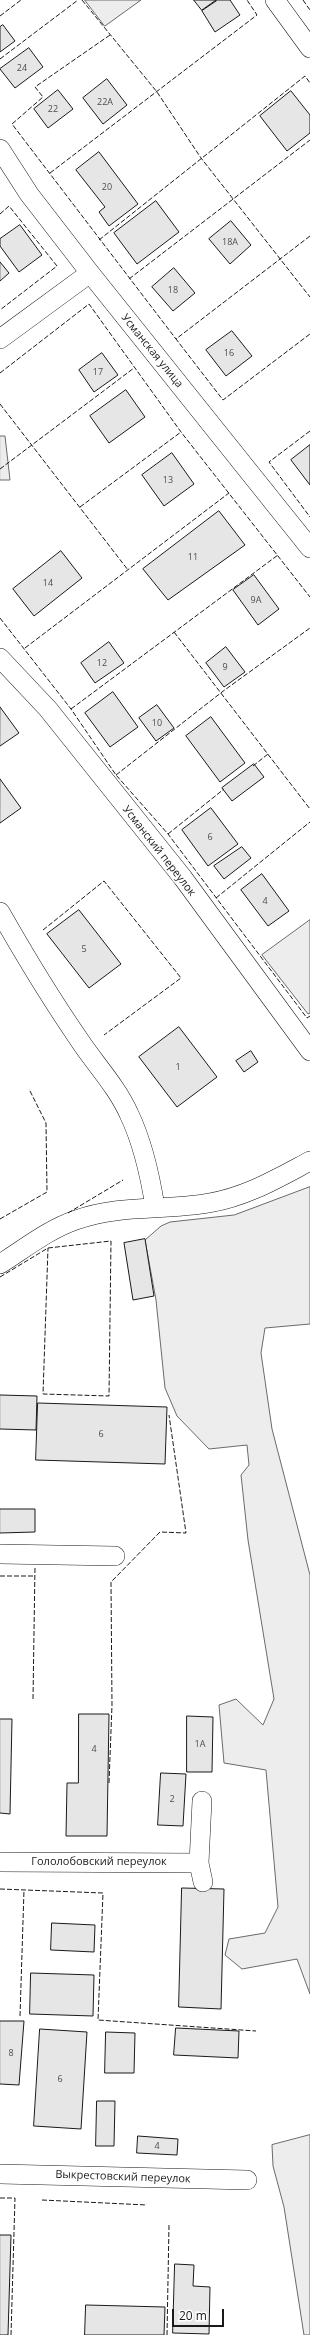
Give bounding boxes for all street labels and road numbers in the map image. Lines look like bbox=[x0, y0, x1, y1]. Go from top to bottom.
street label: Усманская улица bbox=[118, 311, 186, 391]
street label: Усманский переулок bbox=[120, 803, 198, 899]
street label: Гололобовский переулок bbox=[31, 1855, 167, 1869]
street label: Выкрестовский переулок bbox=[55, 2168, 191, 2186]

